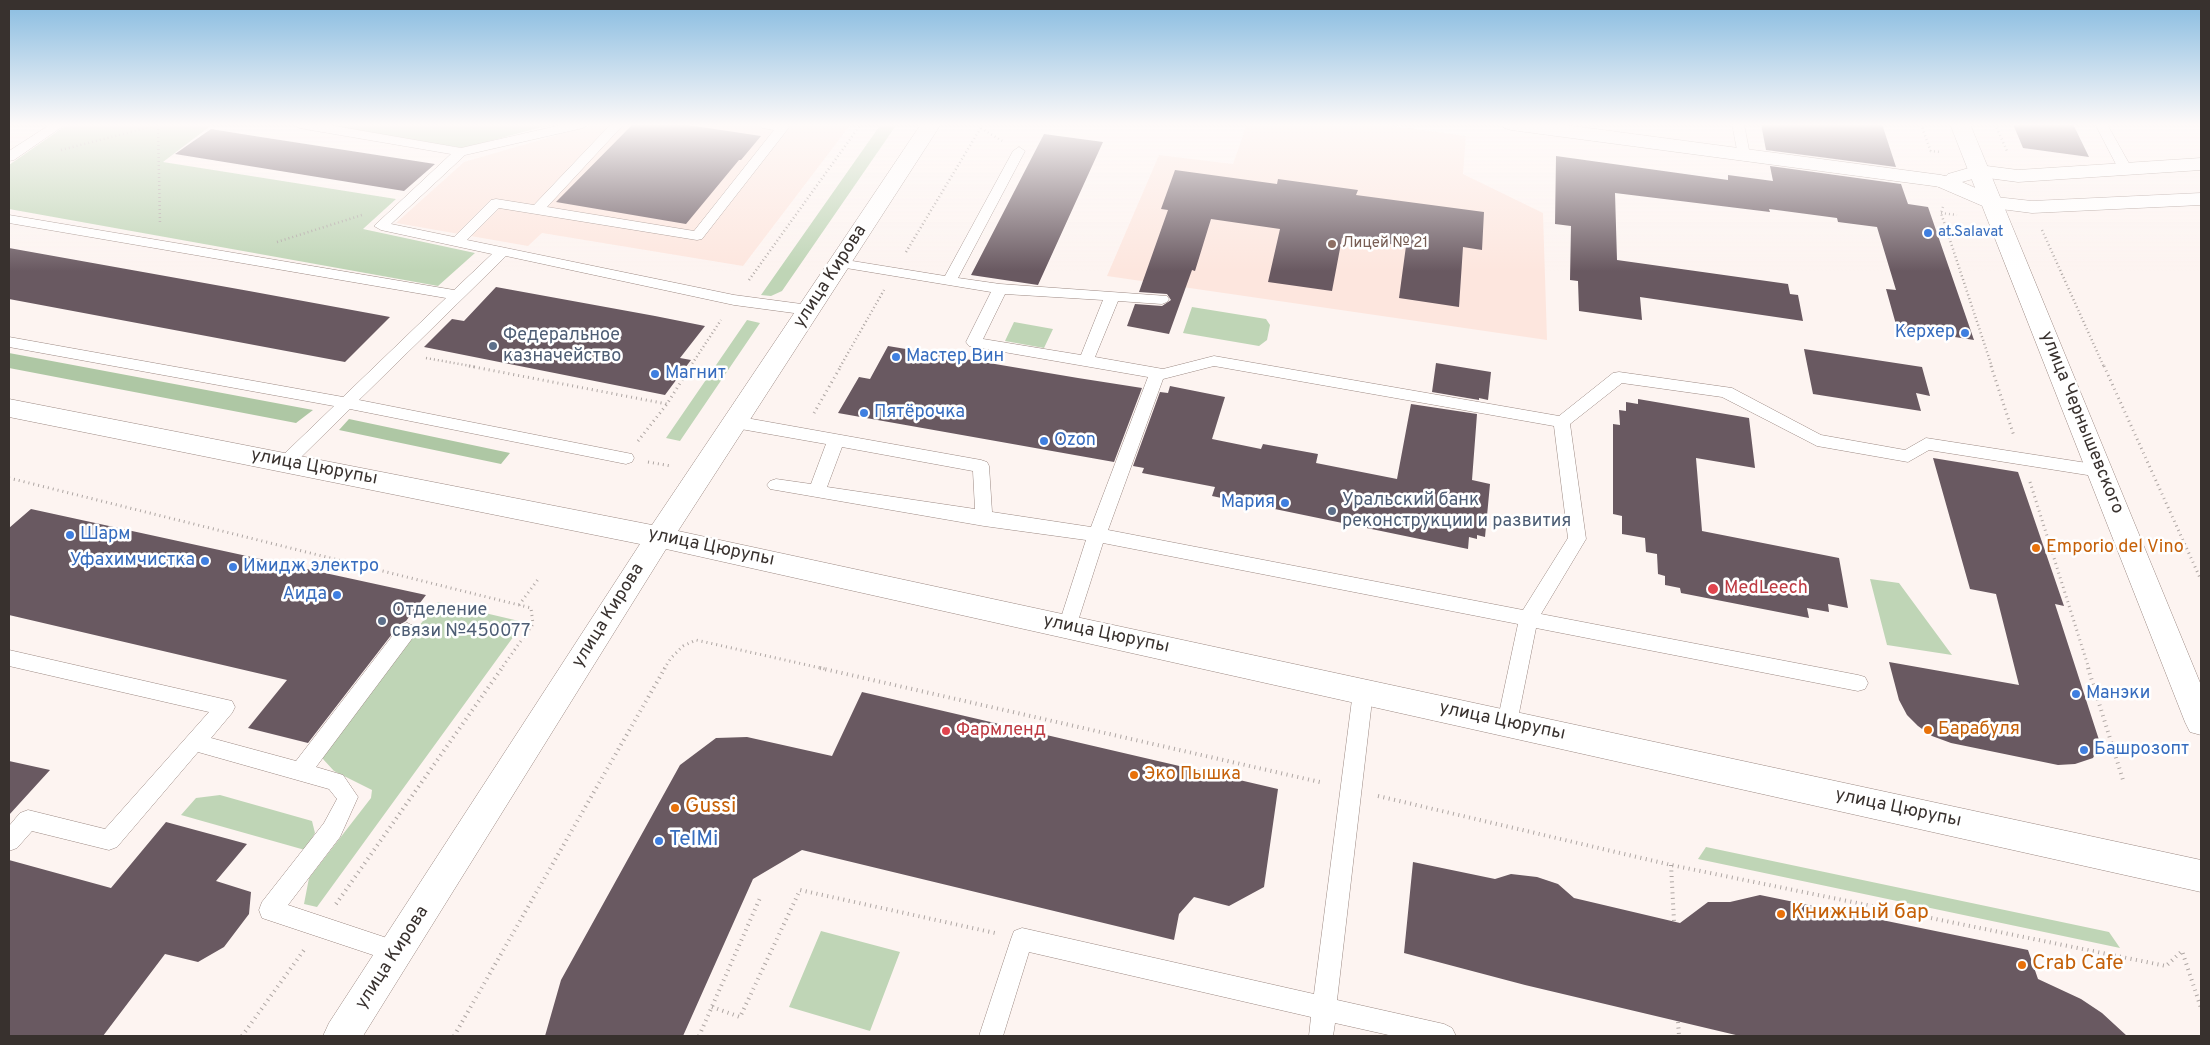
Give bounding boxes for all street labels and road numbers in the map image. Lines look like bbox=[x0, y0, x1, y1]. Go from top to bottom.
street label: улица Кирова bbox=[790, 221, 872, 333]
street label: улица Чернышевского bbox=[2034, 329, 2128, 517]
street label: улица Цюрупы bbox=[249, 445, 379, 491]
street label: улица Цюрупы bbox=[646, 524, 776, 572]
street label: улица Кирова bbox=[568, 560, 650, 672]
street label: улица Цюрупы bbox=[1041, 611, 1171, 659]
street label: улица Цюрупы bbox=[1437, 698, 1567, 746]
street label: улица Цюрупы bbox=[1833, 785, 1963, 833]
street label: улица Кирова bbox=[352, 902, 434, 1014]

